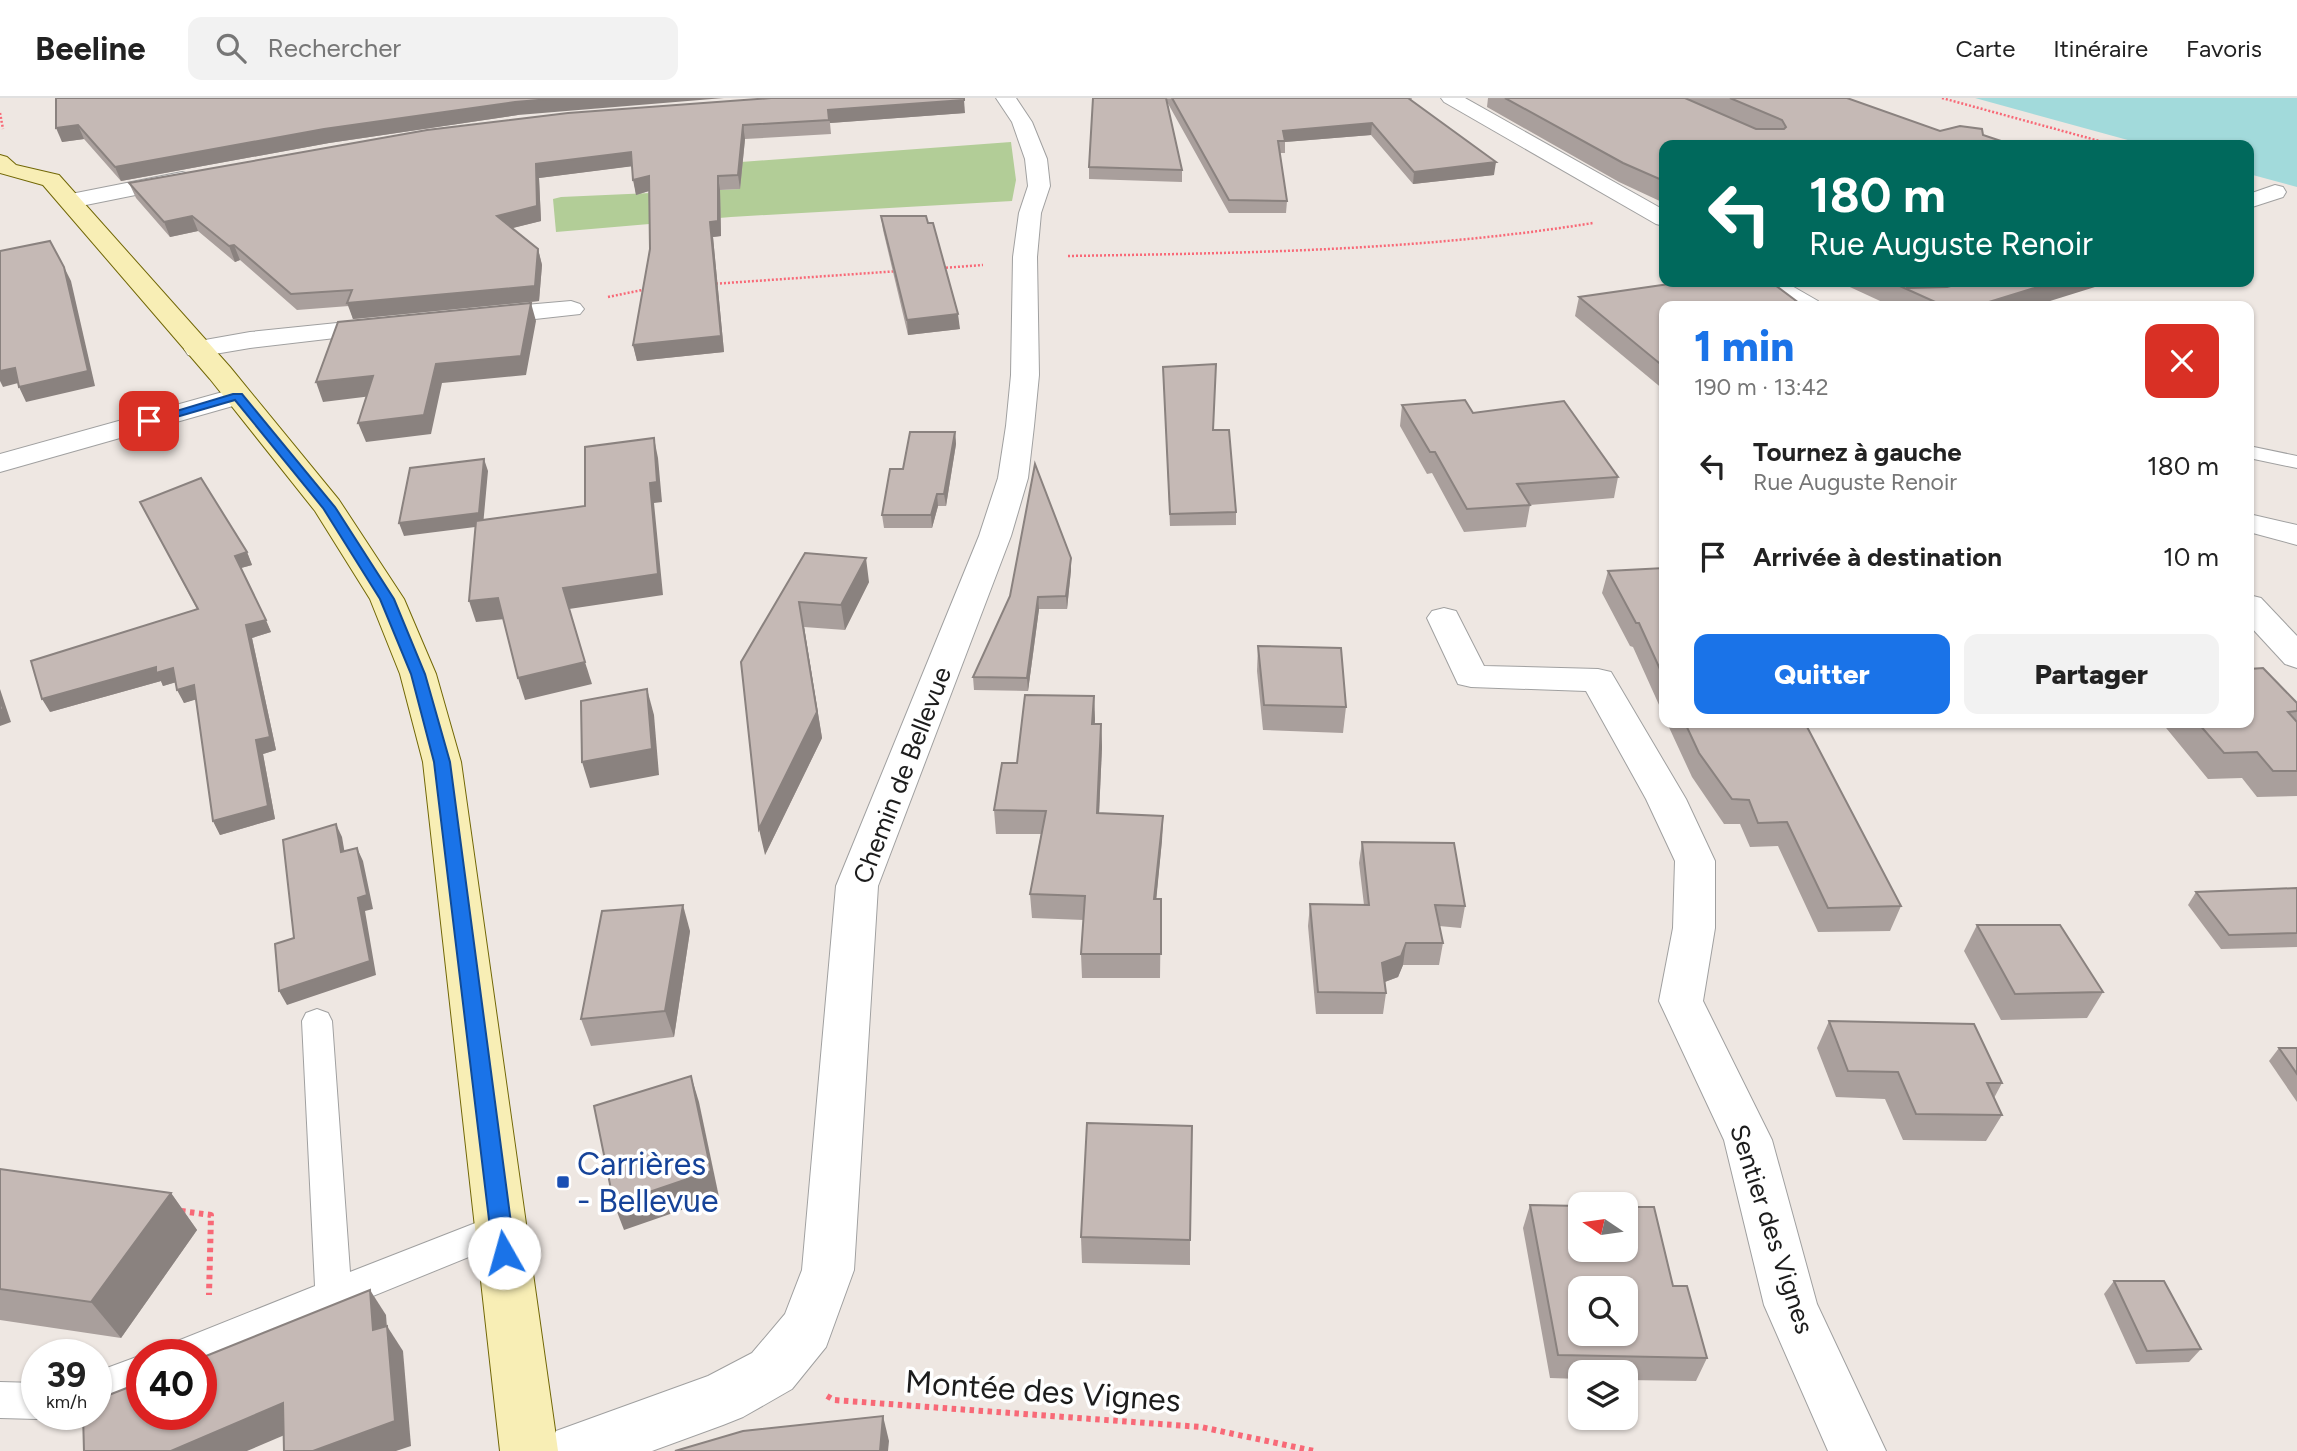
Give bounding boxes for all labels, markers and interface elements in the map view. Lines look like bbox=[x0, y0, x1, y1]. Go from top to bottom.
search box bbox=[188, 17, 678, 80]
text: Beeline bbox=[35, 29, 146, 68]
icon: search bbox=[212, 29, 250, 67]
text: Rechercher bbox=[268, 32, 401, 64]
text: Carte bbox=[1955, 34, 2015, 63]
text: Itinéraire bbox=[2053, 34, 2148, 63]
text: Favoris bbox=[2186, 34, 2262, 63]
text: 180 m bbox=[1809, 165, 1946, 224]
icon: left bbox=[1694, 168, 1785, 259]
text: Rue Auguste Renoir bbox=[1809, 225, 2093, 263]
text: 1 min bbox=[1694, 321, 1794, 372]
button: close bbox=[2145, 324, 2219, 398]
text: 190 m · 13:42 bbox=[1694, 373, 1829, 401]
pin bbox=[119, 391, 179, 451]
icon: arrive bbox=[130, 402, 168, 440]
text: Tournez à gauche bbox=[1753, 436, 1962, 468]
icon: left bbox=[1694, 447, 1732, 485]
text: 180 m bbox=[2147, 450, 2219, 482]
text: Rue Auguste Renoir bbox=[1753, 468, 1957, 496]
icon: arrive bbox=[1694, 538, 1732, 576]
text: Arrivée à destination bbox=[1753, 541, 2002, 573]
text: 10 m bbox=[2163, 541, 2219, 573]
button: Quitter bbox=[1694, 634, 1950, 714]
button: Partager bbox=[1964, 634, 2219, 714]
street label: Chemin de Bellevue bbox=[846, 662, 958, 888]
street label: Sentier des Vignes bbox=[1723, 1120, 1821, 1338]
place label: Carrières - Bellevue bbox=[577, 1145, 718, 1220]
marker: Carrières - Bellevue bbox=[555, 1174, 571, 1190]
north arrow bbox=[1568, 1192, 1638, 1262]
map controls bbox=[1568, 1192, 1638, 1430]
position arrow bbox=[467, 1216, 541, 1290]
button: search bbox=[1568, 1276, 1638, 1346]
speed limit sign: 40 bbox=[126, 1339, 217, 1430]
text: 39 bbox=[47, 1354, 86, 1396]
button: layers bbox=[1568, 1360, 1638, 1430]
street label: Montée des Vignes bbox=[904, 1362, 1182, 1420]
text: km/h bbox=[46, 1391, 87, 1413]

